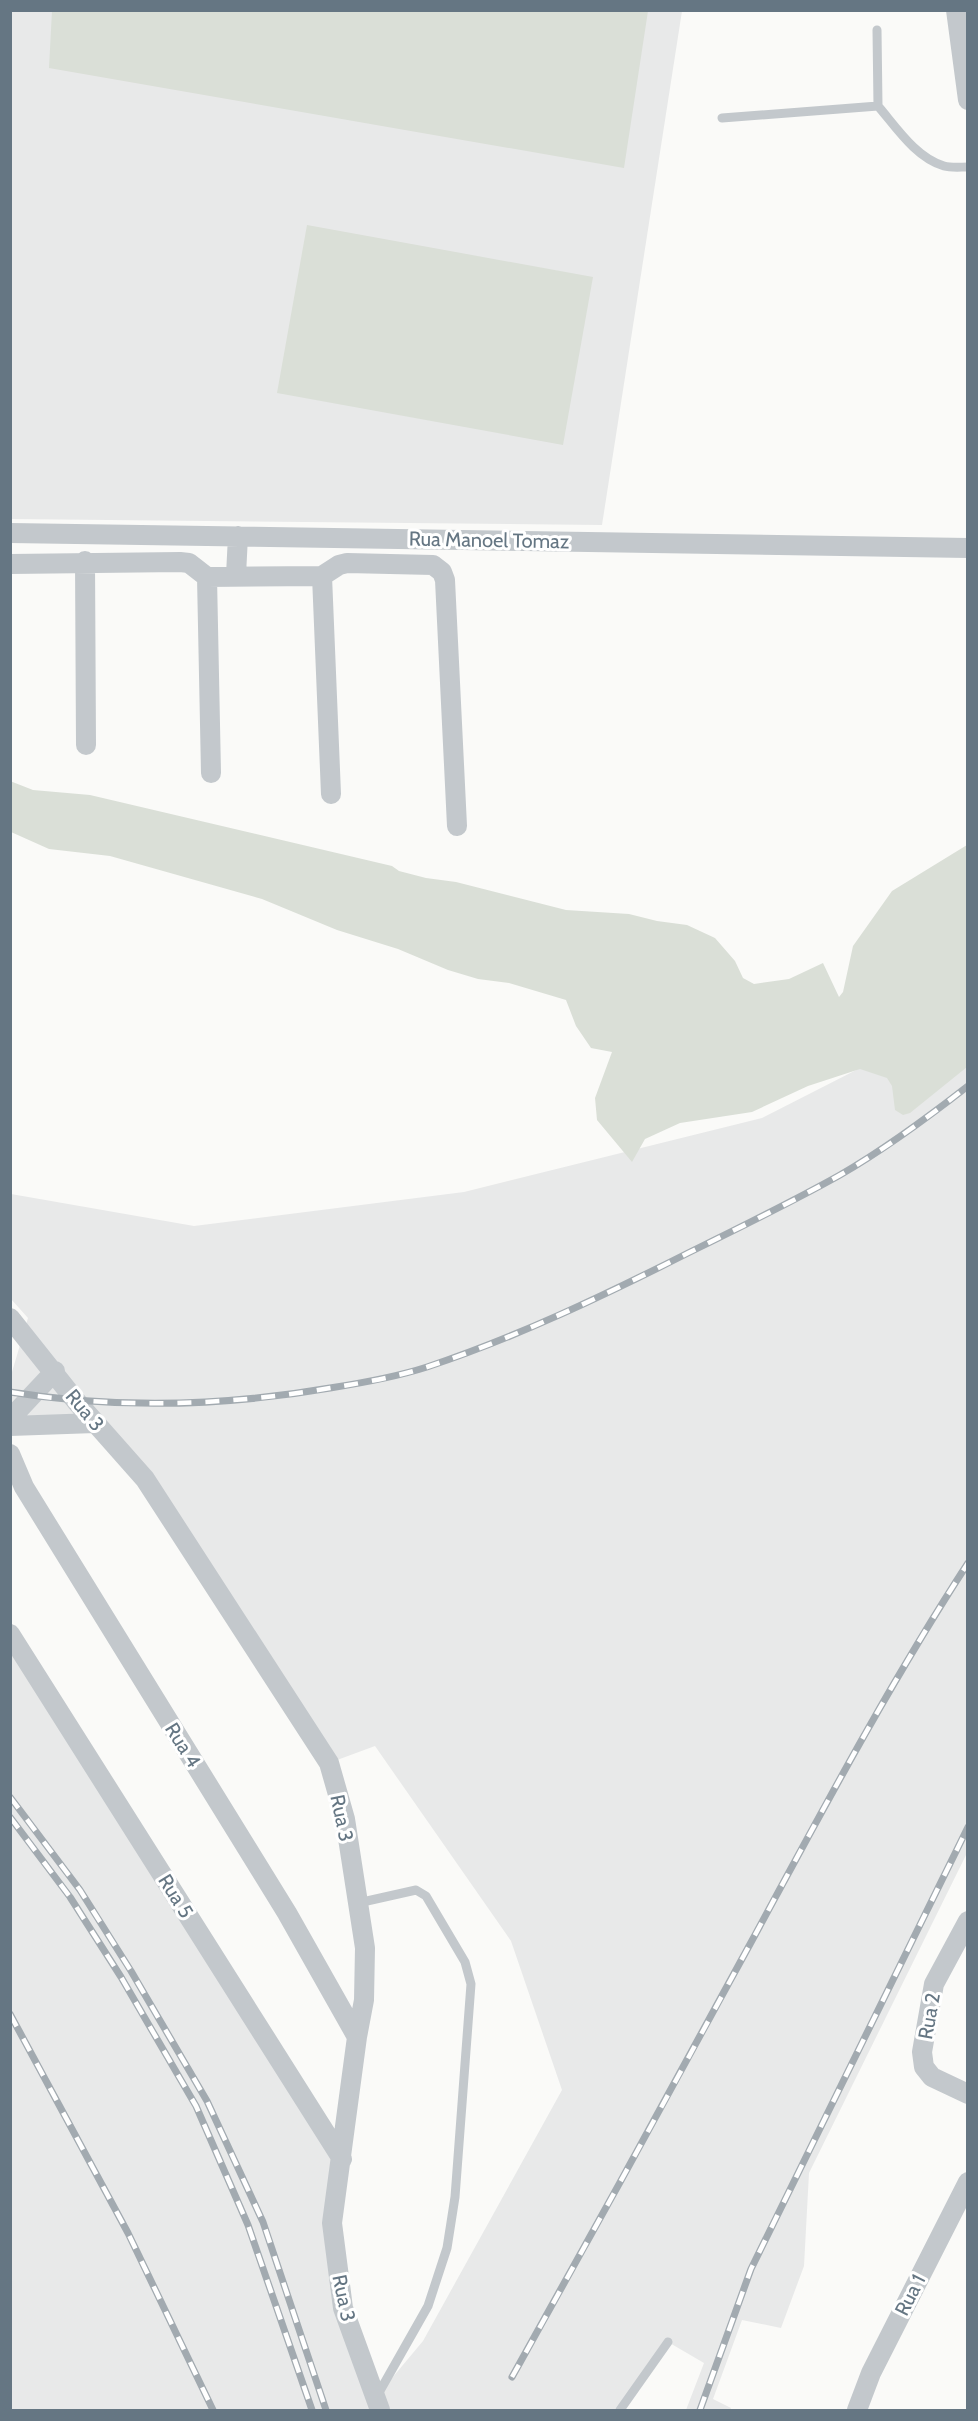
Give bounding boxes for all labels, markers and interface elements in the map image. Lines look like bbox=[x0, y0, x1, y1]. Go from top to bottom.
street label: Rua Manoel Tomaz bbox=[409, 527, 569, 553]
street label: Rua 3 bbox=[61, 1384, 109, 1436]
street label: Rua 4 bbox=[160, 1718, 206, 1772]
street label: Rua 3 bbox=[325, 1792, 359, 1844]
street label: Rua 5 bbox=[153, 1870, 199, 1922]
street label: Rua 2 bbox=[913, 1991, 945, 2041]
street label: Rua 1 bbox=[890, 2270, 930, 2320]
street label: Rua 3 bbox=[327, 2272, 361, 2324]

